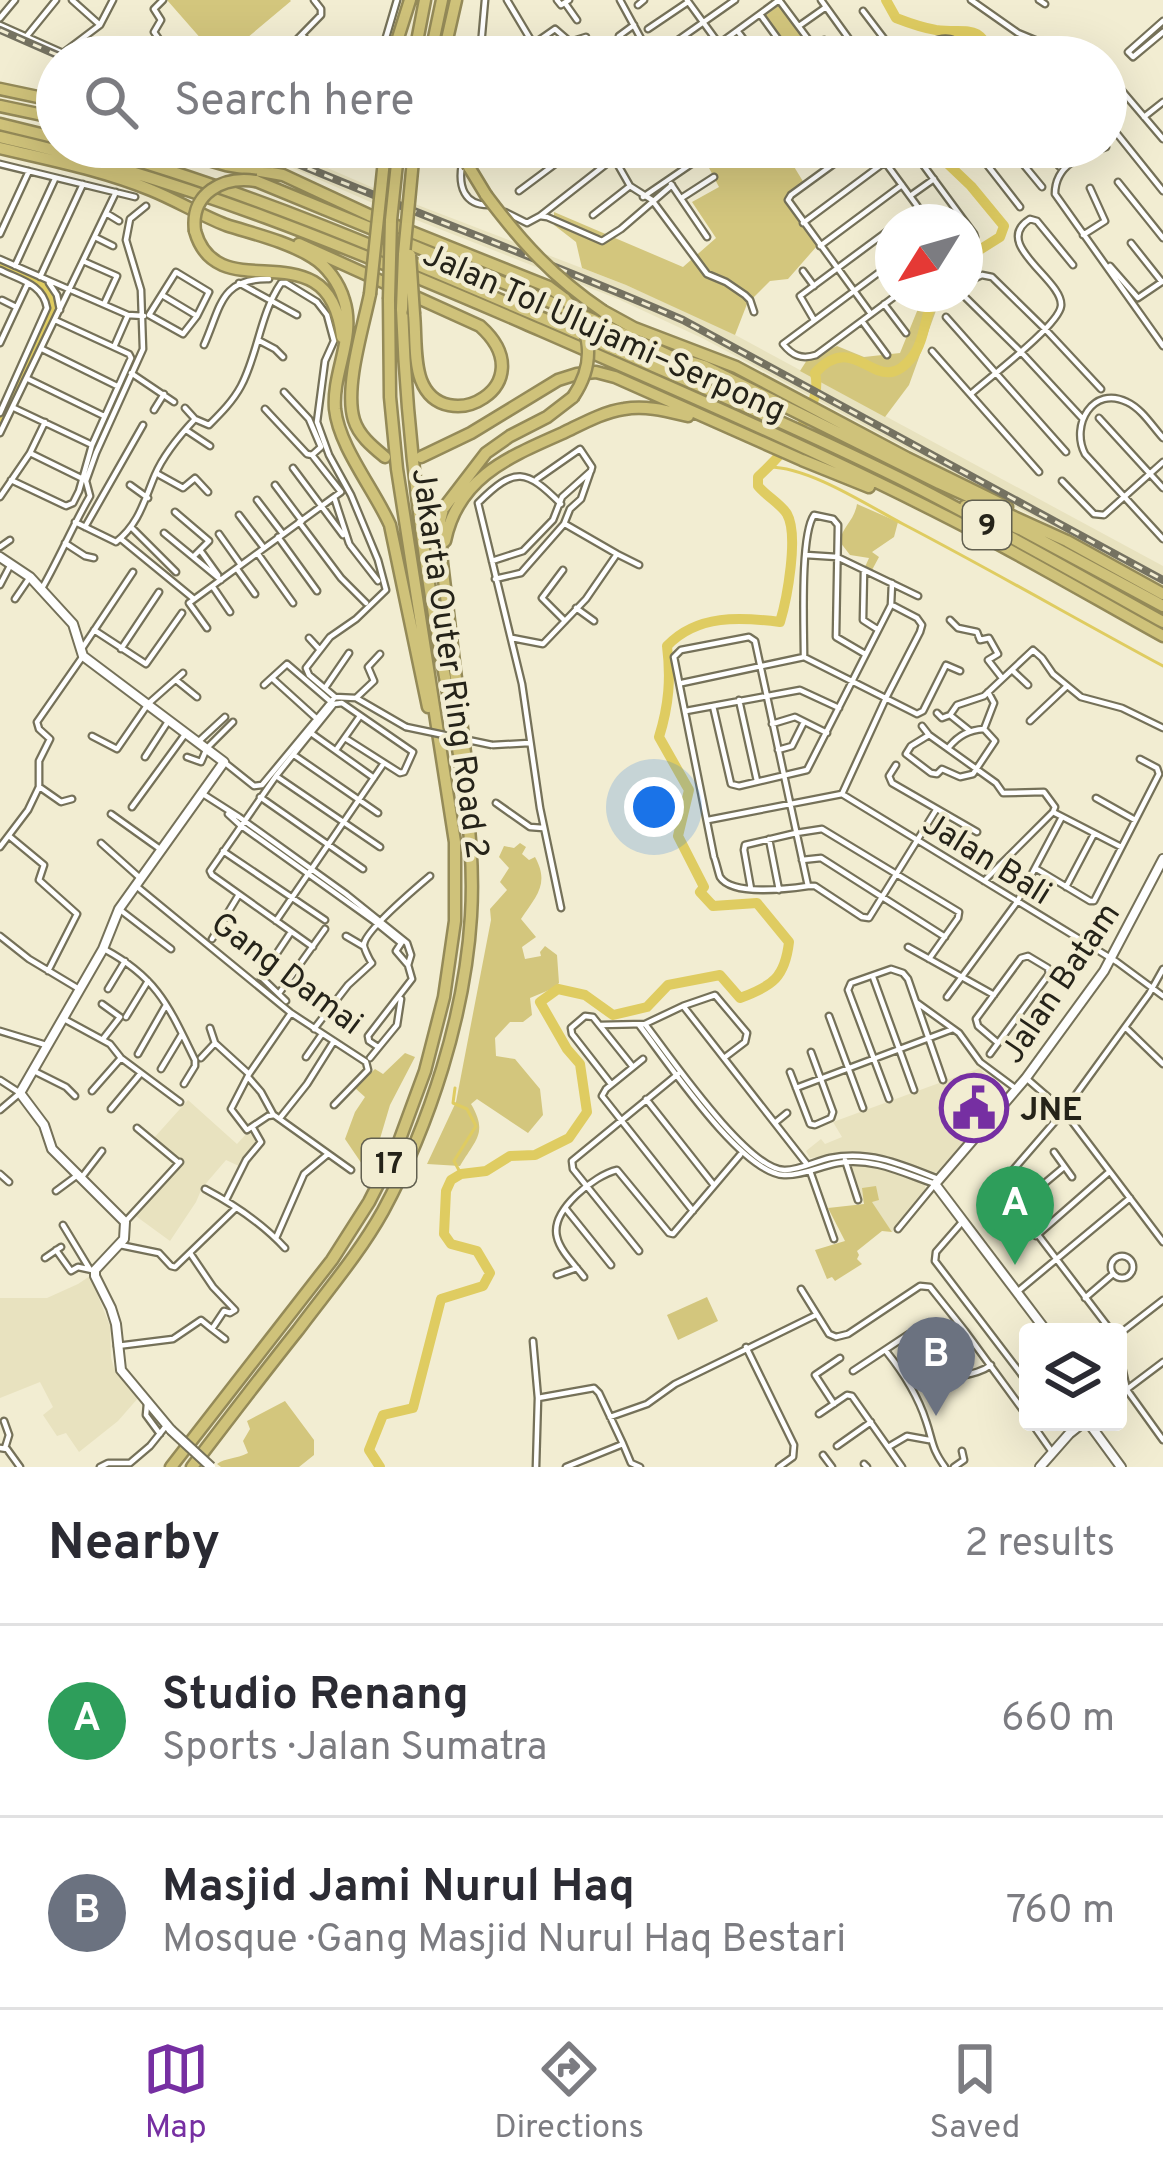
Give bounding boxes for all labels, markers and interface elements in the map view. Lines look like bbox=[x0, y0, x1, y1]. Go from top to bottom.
search box bbox=[36, 36, 1127, 168]
icon: search bbox=[78, 69, 144, 135]
text: Search here bbox=[174, 74, 414, 131]
north arrow bbox=[875, 204, 983, 312]
street label: Jalan Tol Ulujami–Serpong bbox=[415, 236, 791, 434]
street label: Jakarta Outer Ring Road 2 bbox=[400, 466, 496, 862]
road number: 9 bbox=[963, 501, 1011, 549]
your location bbox=[624, 777, 684, 837]
street label: Jalan Bali bbox=[913, 804, 1058, 916]
street label: Jalan Batam bbox=[993, 896, 1131, 1073]
street label: Gang Damai bbox=[201, 904, 370, 1046]
public building icon: JNE bbox=[939, 1073, 1009, 1143]
place label: JNE bbox=[1020, 1091, 1083, 1133]
road number: 17 bbox=[362, 1139, 416, 1187]
pin: A bbox=[976, 1166, 1054, 1265]
pin: B bbox=[897, 1317, 975, 1416]
map controls bbox=[1019, 1323, 1127, 1431]
button: layers bbox=[1019, 1323, 1127, 1431]
text: Nearby bbox=[48, 1513, 220, 1578]
text: 2 results bbox=[964, 1521, 1115, 1570]
text: Studio Renang bbox=[162, 1668, 469, 1725]
text: A bbox=[73, 1696, 101, 1745]
text: 660 m bbox=[1001, 1696, 1115, 1745]
text: Sports · Jalan Sumatra bbox=[162, 1725, 547, 1774]
text: Masjid Jami Nurul Haq bbox=[162, 1860, 635, 1917]
text: B bbox=[74, 1888, 100, 1937]
text: 760 m bbox=[1006, 1888, 1115, 1937]
text: Mosque · Gang Masjid Nurul Haq Bestari bbox=[162, 1917, 846, 1966]
tab: Map bbox=[143, 2036, 209, 2150]
tab: Directions bbox=[494, 2036, 644, 2150]
tab: Saved bbox=[930, 2036, 1020, 2150]

